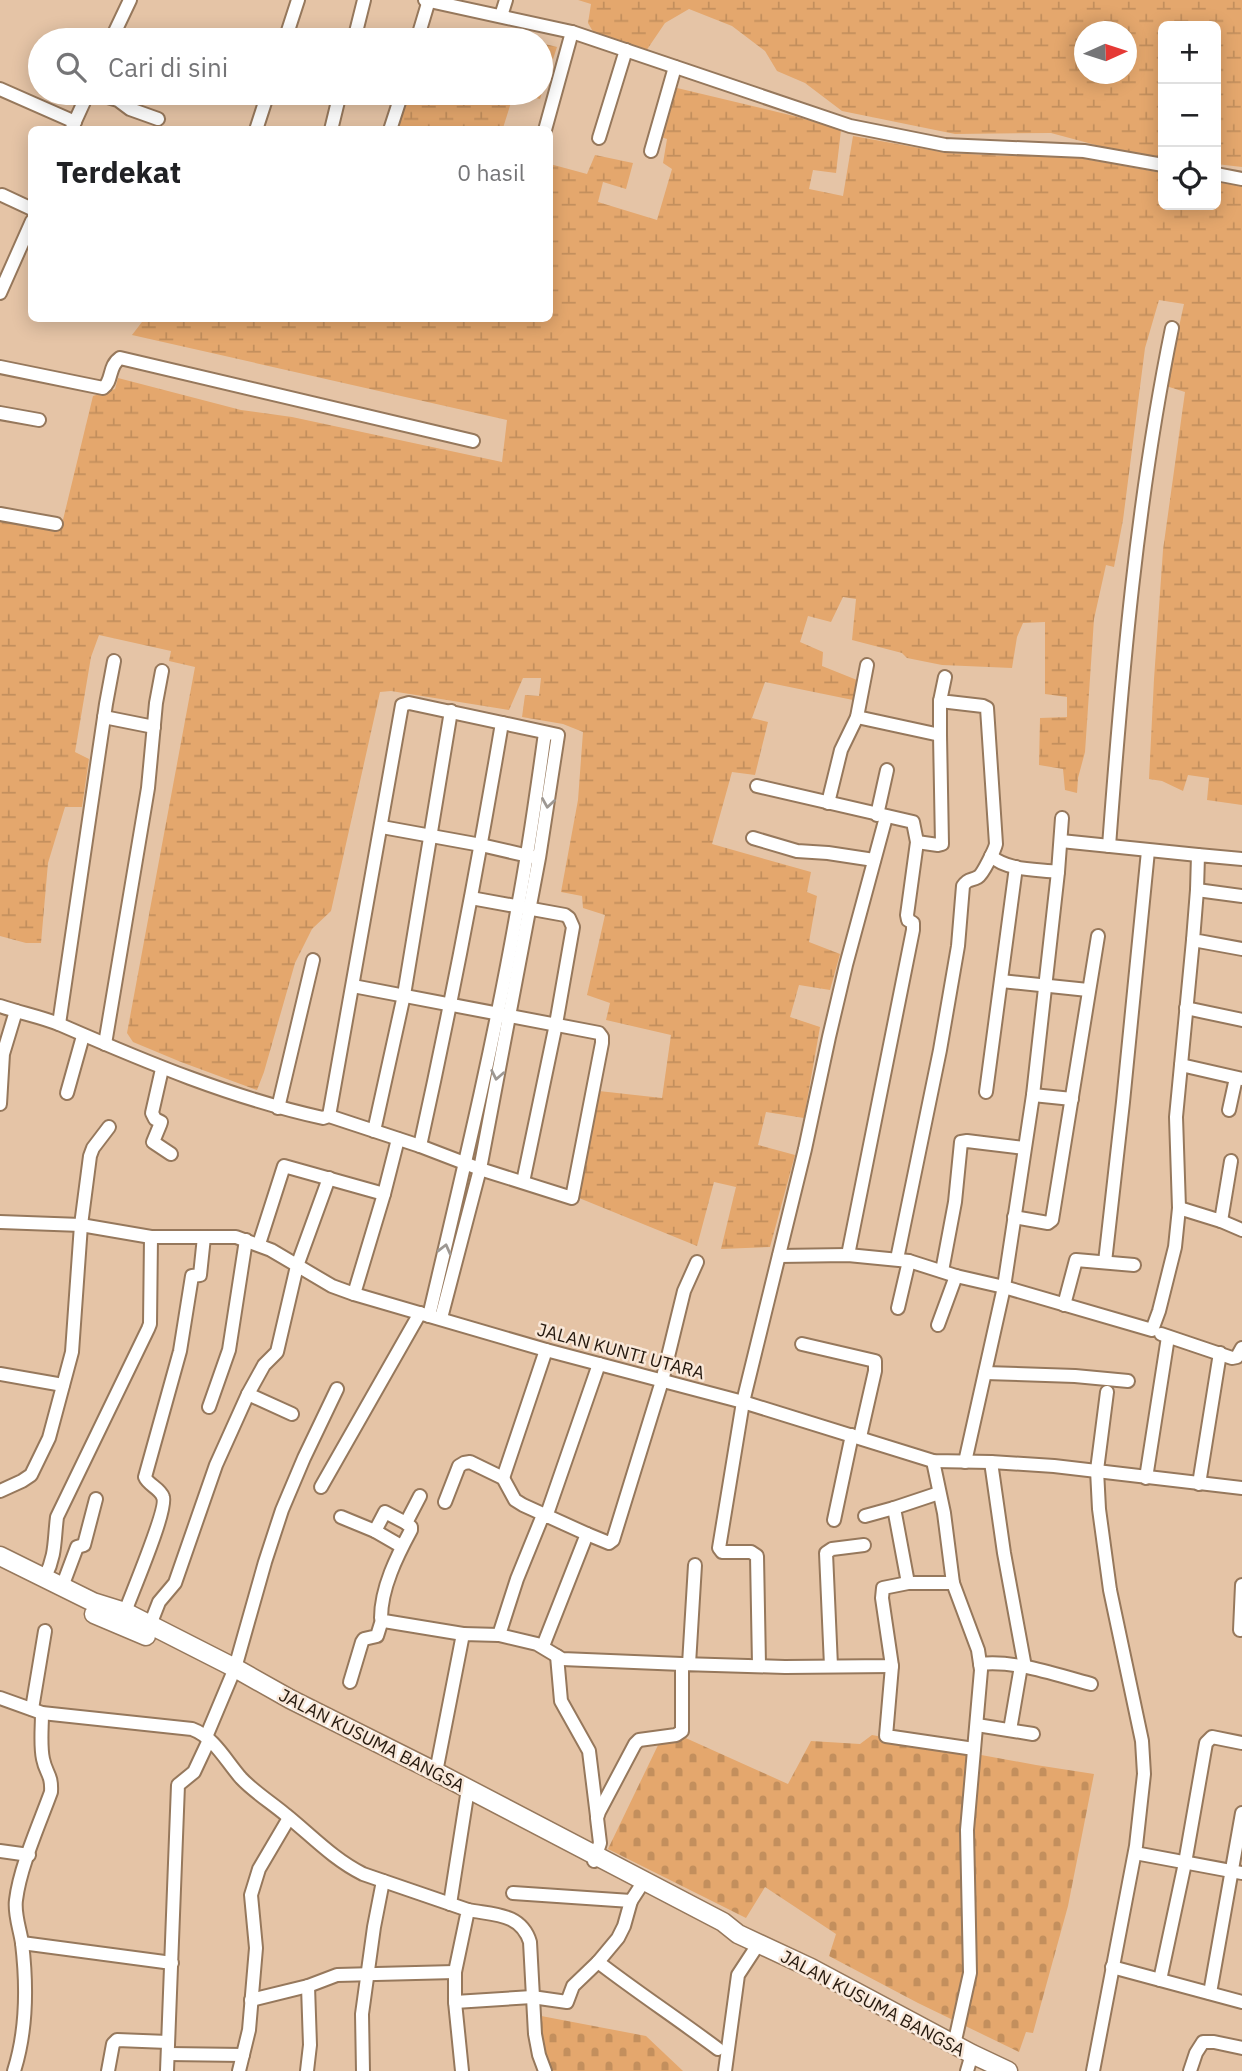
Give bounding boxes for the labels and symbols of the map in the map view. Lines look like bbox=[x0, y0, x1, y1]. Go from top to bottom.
north arrow bbox=[1074, 21, 1137, 84]
one-way arrow bbox=[541, 797, 556, 809]
one-way arrow bbox=[490, 1069, 505, 1081]
one-way arrow bbox=[437, 1243, 451, 1255]
street label: JALAN KUNTI UTARA bbox=[535, 1318, 708, 1385]
street label: JALAN KUSUMA BANGSA bbox=[275, 1683, 469, 1797]
street label: JALAN KUSUMA BANGSA bbox=[777, 1945, 970, 2062]

